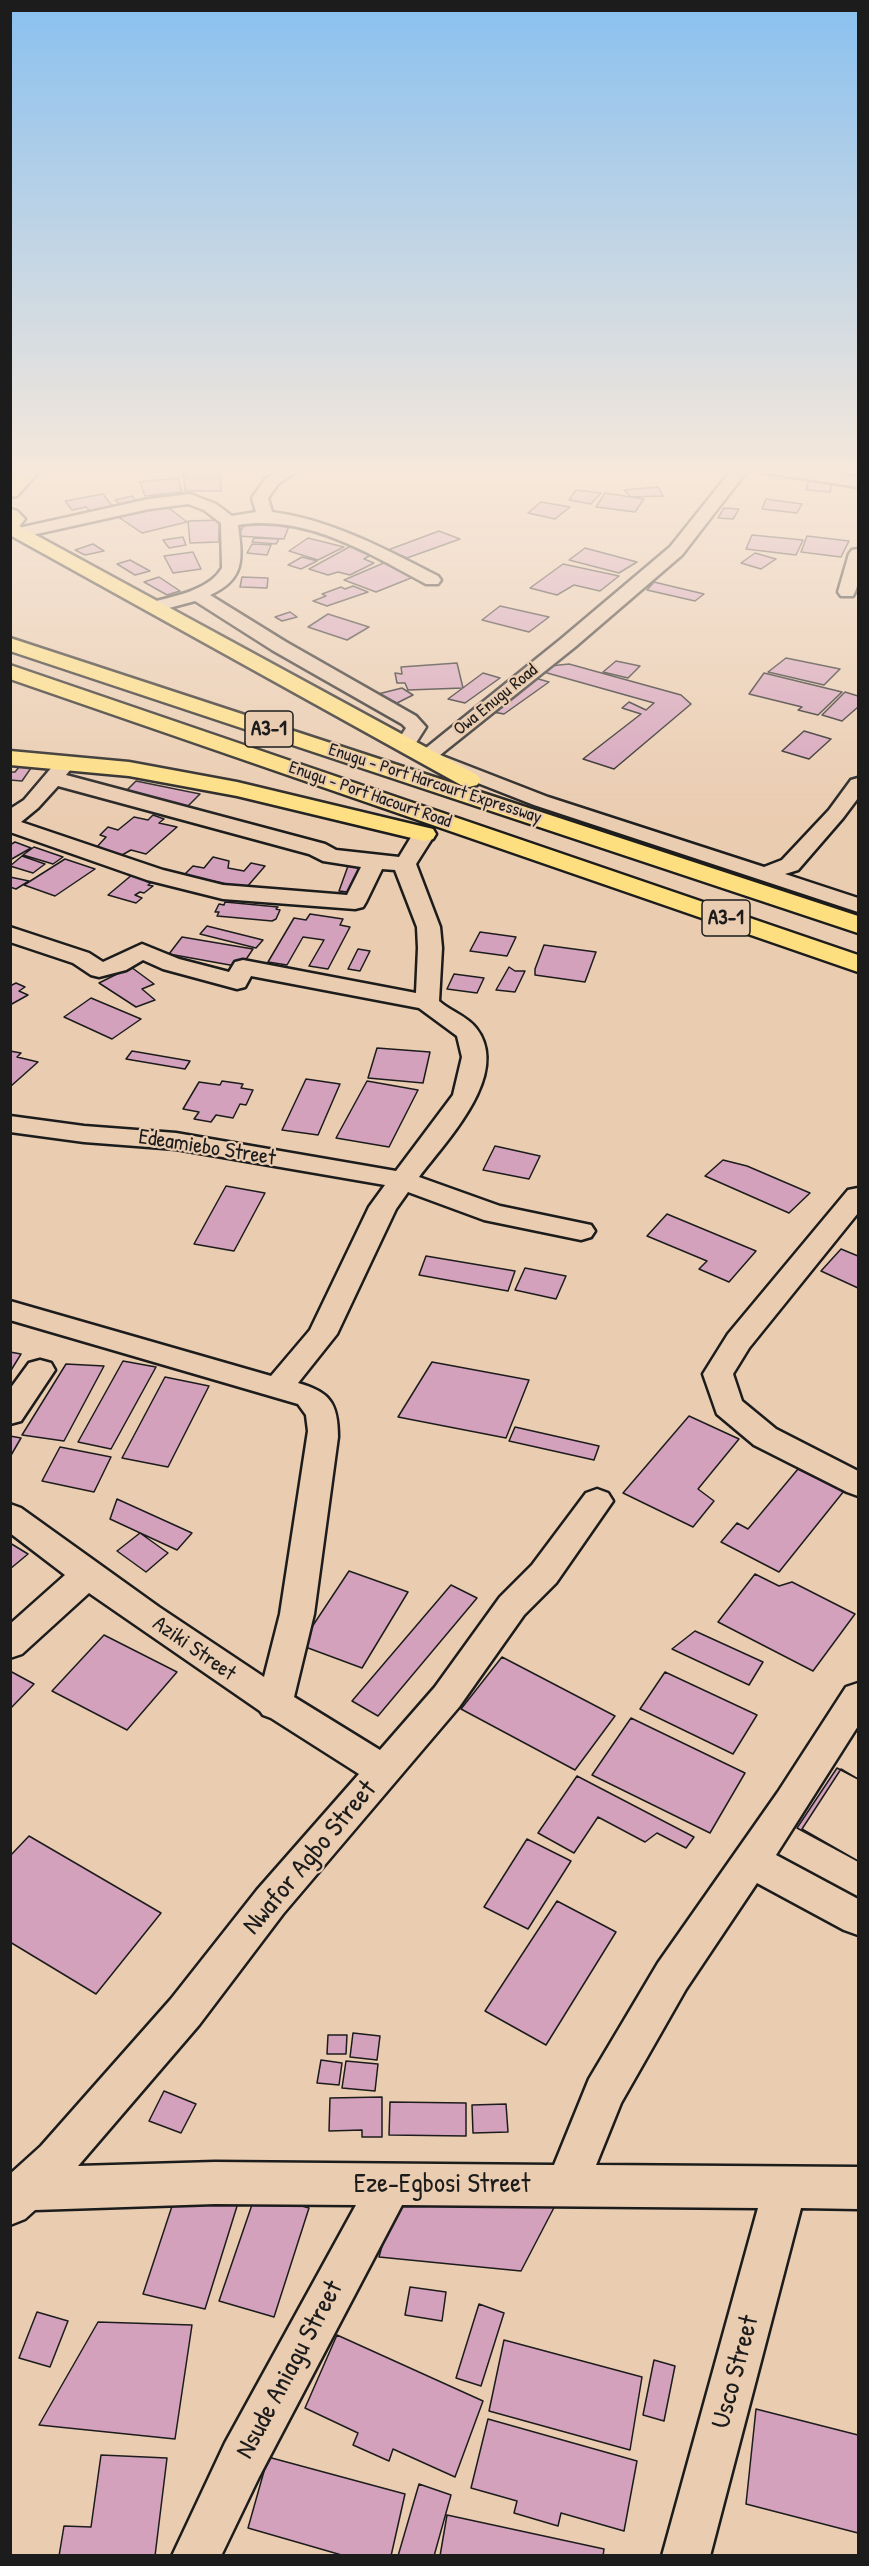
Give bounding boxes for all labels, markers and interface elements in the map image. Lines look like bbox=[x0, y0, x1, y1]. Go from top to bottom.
street label: Owa Enugu Road bbox=[450, 660, 542, 740]
road number: A3-1 bbox=[245, 711, 293, 747]
street label: Enugu - Port Harcourt Expressway bbox=[326, 739, 544, 829]
street label: Enugu - Port Hacourt Road bbox=[286, 757, 454, 833]
road number: A3-1 bbox=[702, 900, 750, 936]
street label: Edeamiebo Street bbox=[137, 1124, 277, 1172]
street label: Aziki Street bbox=[147, 1611, 241, 1687]
street label: Nwafor Agbo Street bbox=[236, 1774, 384, 1942]
street label: Eze-Egbosi Street bbox=[354, 2169, 530, 2201]
street label: Nsude Aniagu Street bbox=[229, 2275, 351, 2465]
street label: Usco Street bbox=[705, 2312, 767, 2432]

